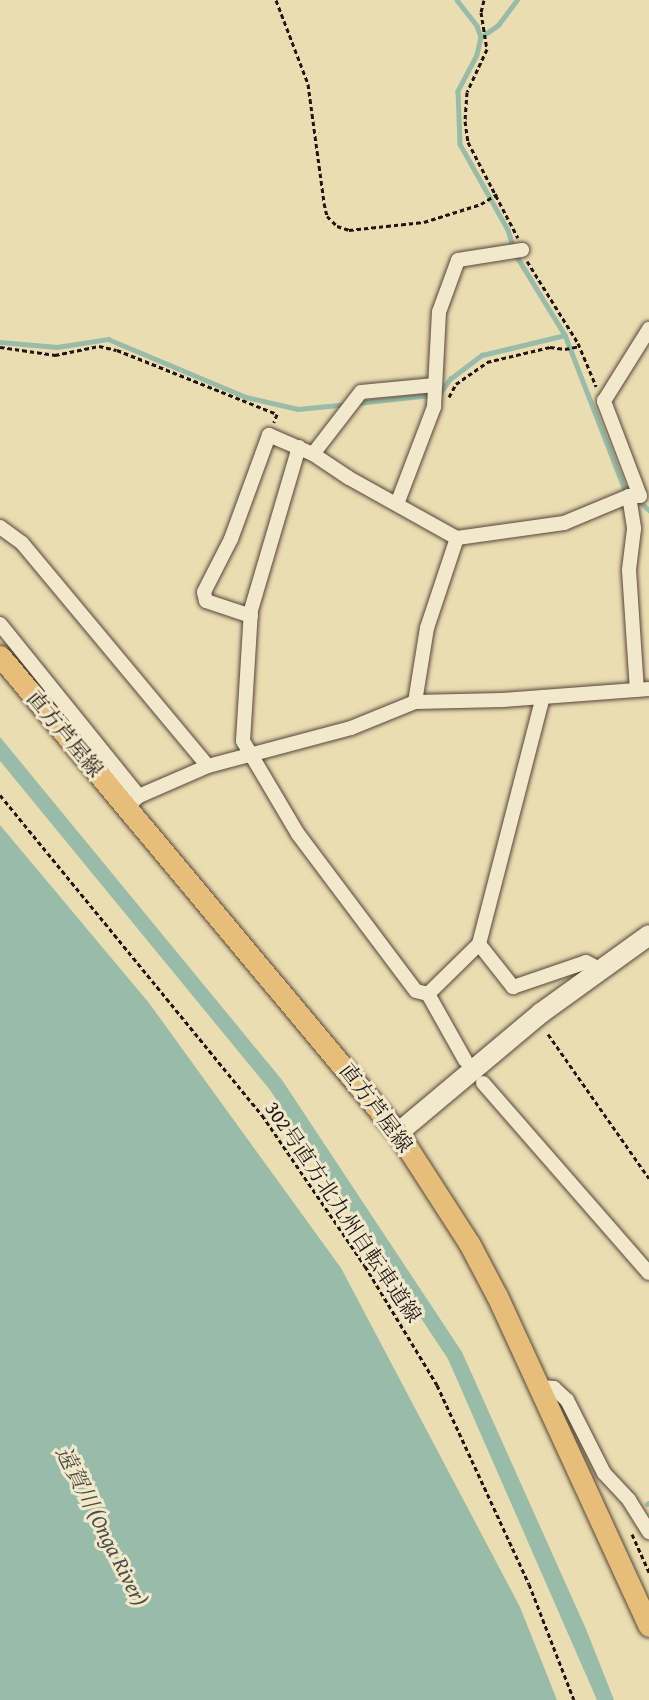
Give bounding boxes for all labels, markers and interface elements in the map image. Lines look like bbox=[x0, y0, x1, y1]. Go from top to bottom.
street label: 直方芦屋線 bbox=[22, 686, 108, 782]
street label: 直方芦屋線 bbox=[334, 1058, 418, 1158]
street label: 302号直方北九州自転車道線 bbox=[259, 1097, 427, 1327]
water label: 遠賀川 (Onga River) bbox=[50, 1442, 154, 1610]

